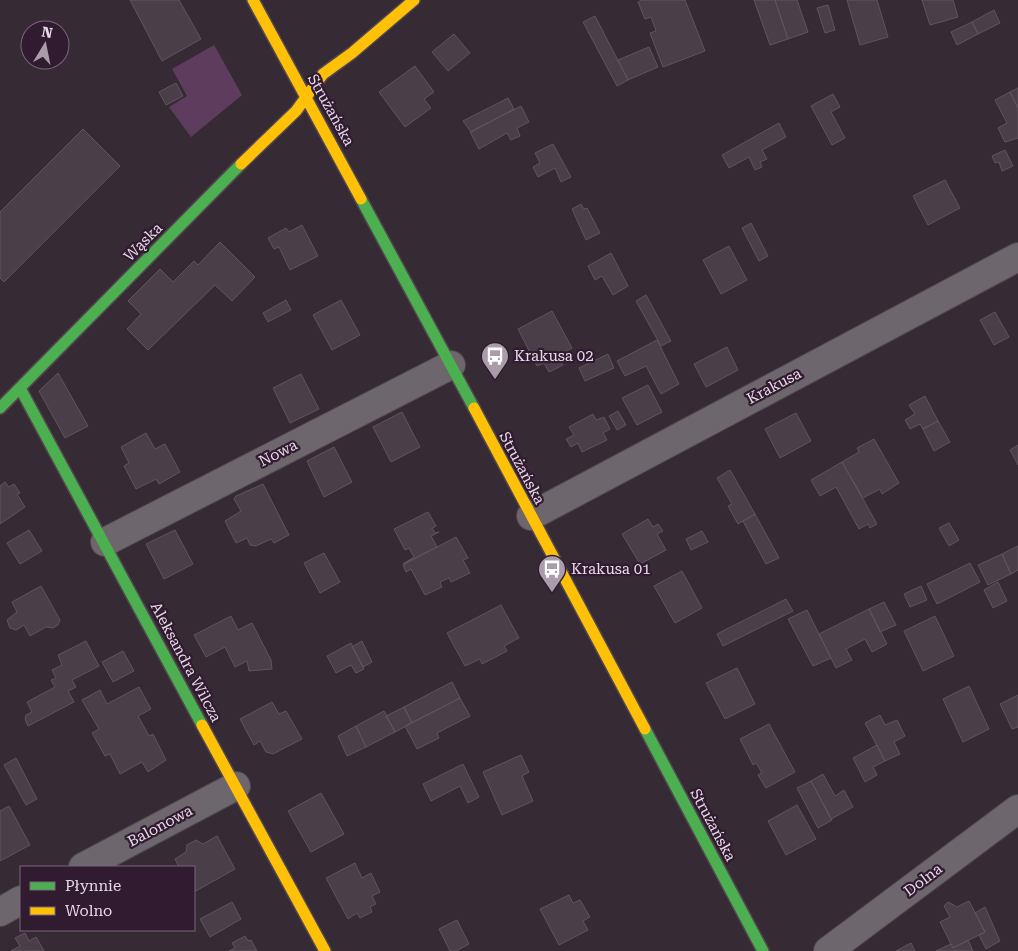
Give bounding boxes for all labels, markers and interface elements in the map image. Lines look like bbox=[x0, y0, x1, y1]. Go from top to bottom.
north arrow bbox=[20, 20, 70, 70]
text: N bbox=[41, 23, 54, 41]
street label: Strużańska bbox=[304, 71, 358, 149]
street label: Wąska bbox=[120, 219, 166, 265]
bus stop icon: Krakusa 02 bbox=[480, 341, 510, 380]
place label: Krakusa 02 bbox=[514, 347, 594, 365]
street label: Krakusa bbox=[744, 364, 804, 408]
street label: Strużańska bbox=[495, 429, 549, 507]
street label: Nowa bbox=[256, 436, 300, 470]
bus stop icon: Krakusa 01 bbox=[537, 554, 567, 593]
place label: Krakusa 01 bbox=[571, 560, 651, 578]
street label: Aleksandra Wilcza bbox=[147, 599, 225, 725]
street label: Strużańska bbox=[686, 786, 740, 864]
street label: Balonowa bbox=[124, 801, 196, 851]
street label: Dolna bbox=[900, 860, 946, 900]
legend bbox=[20, 866, 195, 931]
text: Płynnie bbox=[65, 877, 121, 895]
text: Wolno bbox=[65, 902, 112, 920]

